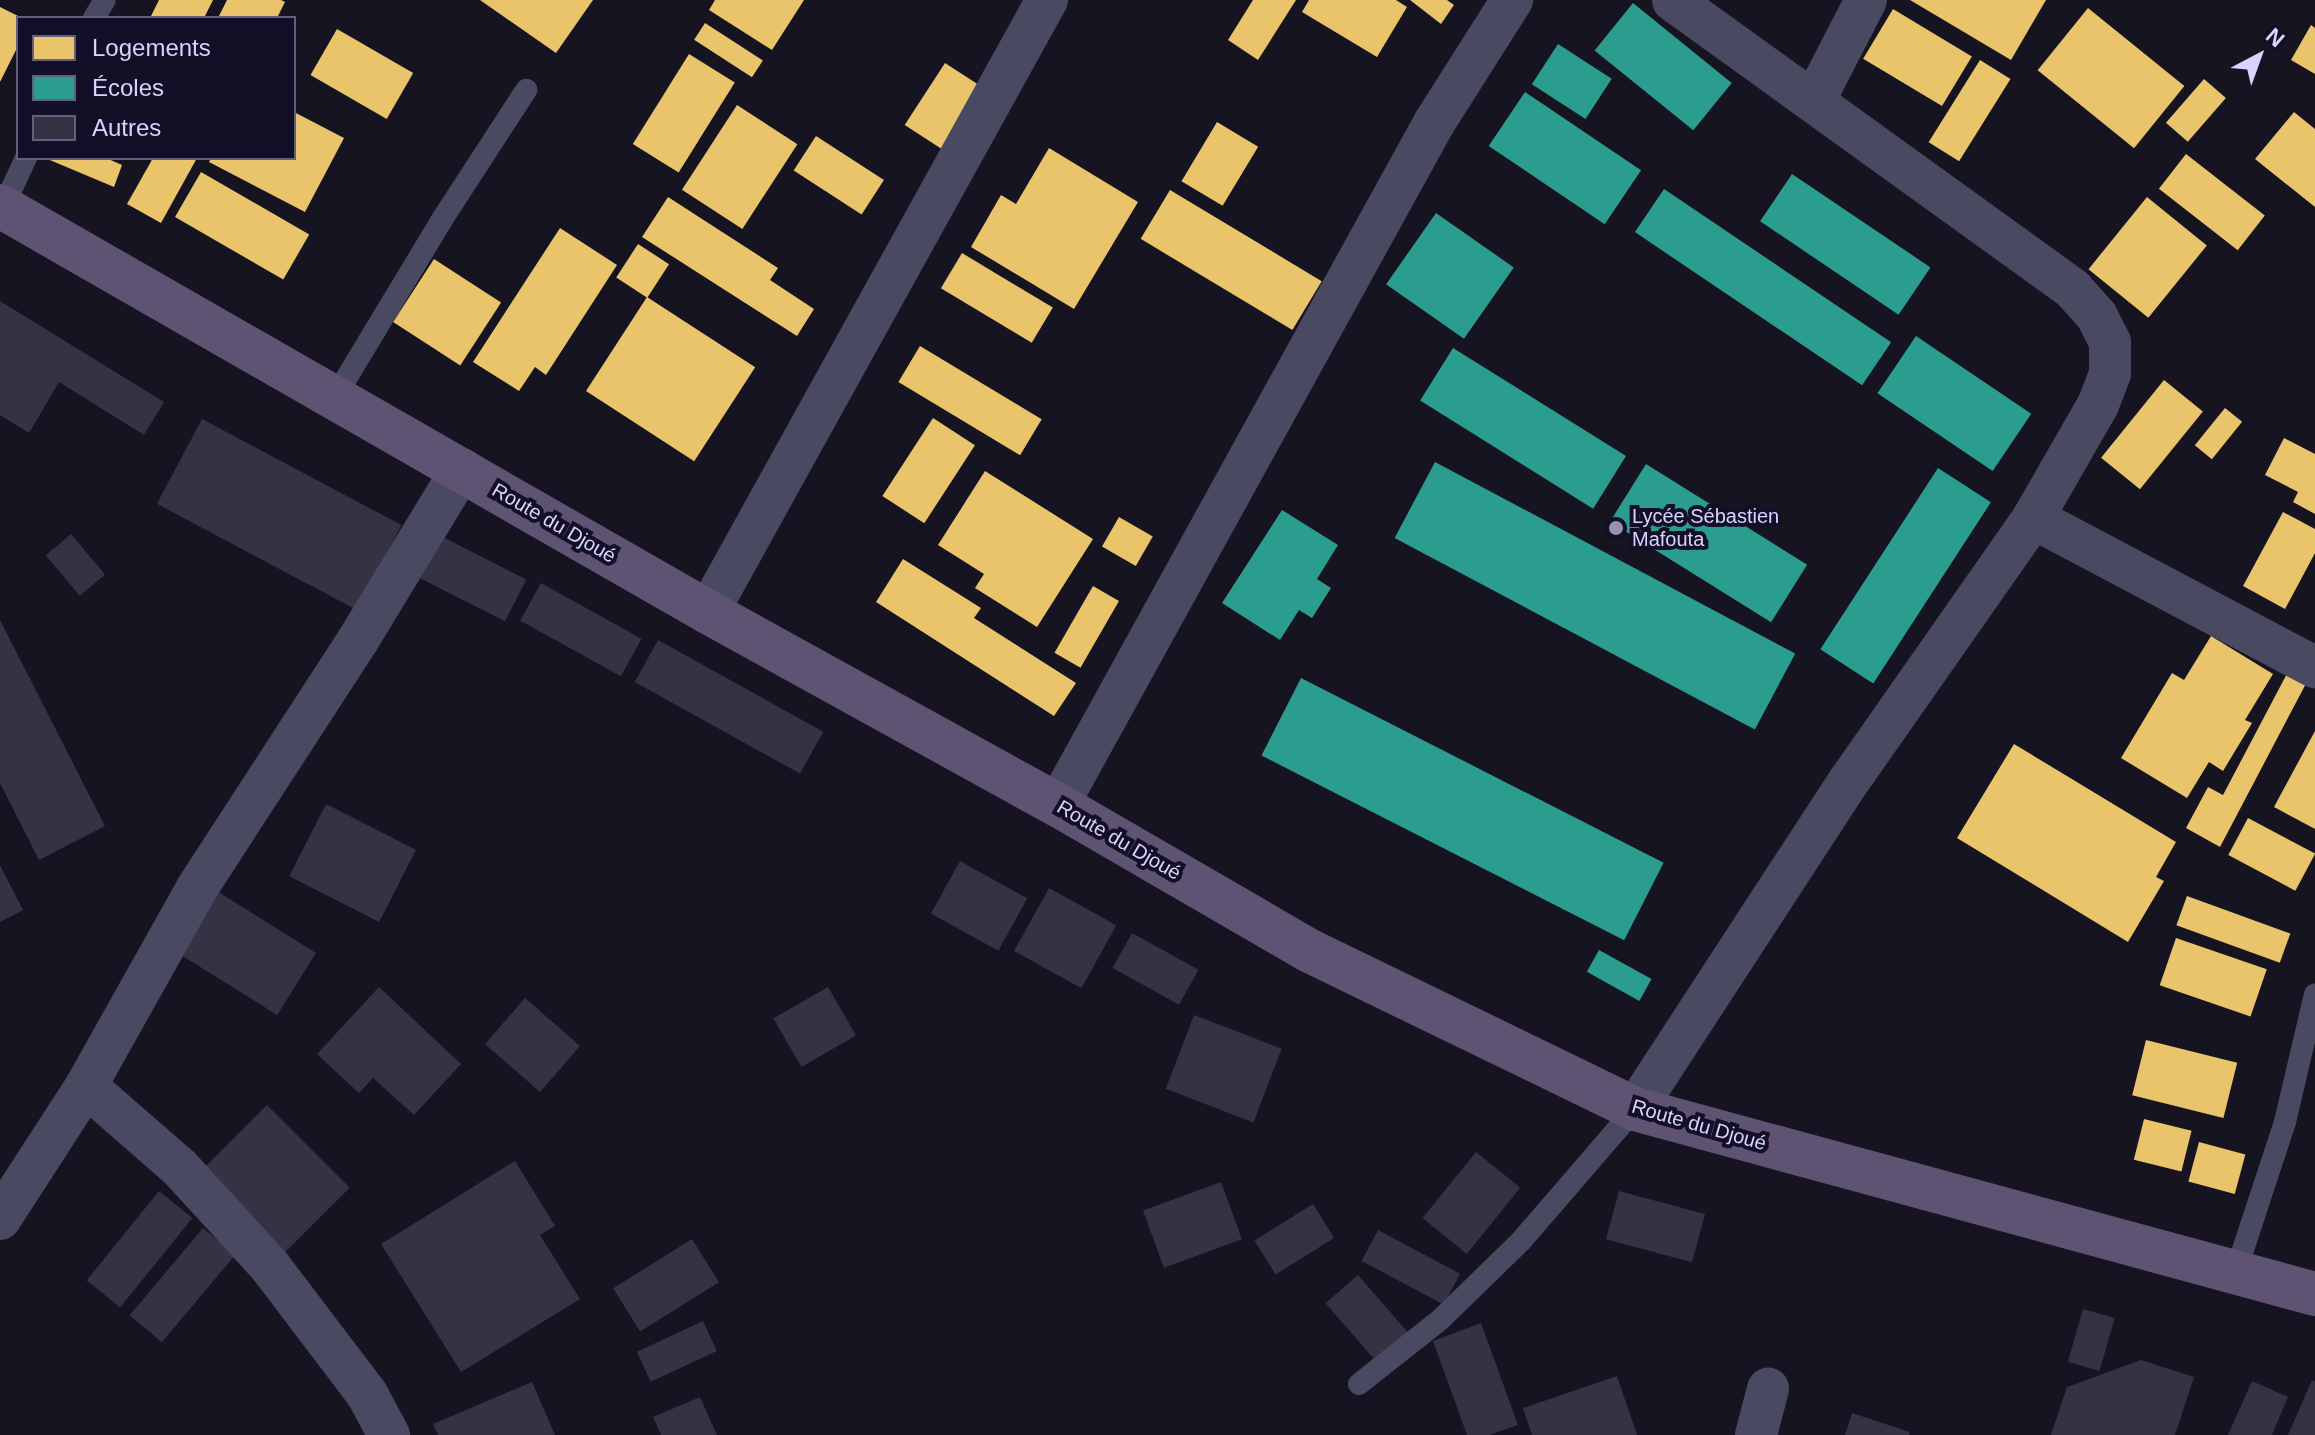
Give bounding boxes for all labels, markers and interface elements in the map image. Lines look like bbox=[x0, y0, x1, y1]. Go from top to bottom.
legend bbox=[16, 16, 296, 160]
north arrow bbox=[2219, 16, 2299, 96]
text: N bbox=[2261, 23, 2289, 52]
text: Logements bbox=[92, 34, 211, 61]
text: Écoles bbox=[92, 74, 164, 101]
text: Autres bbox=[92, 114, 161, 141]
street label: Route du Djoué bbox=[488, 478, 620, 568]
place label: Lycée Sébastien Mafouta bbox=[1632, 504, 1779, 551]
marker: Lycée Sébastien Mafouta bbox=[1607, 519, 1625, 537]
street label: Route du Djoué bbox=[1053, 795, 1185, 885]
street label: Route du Djoué bbox=[1629, 1094, 1769, 1156]

